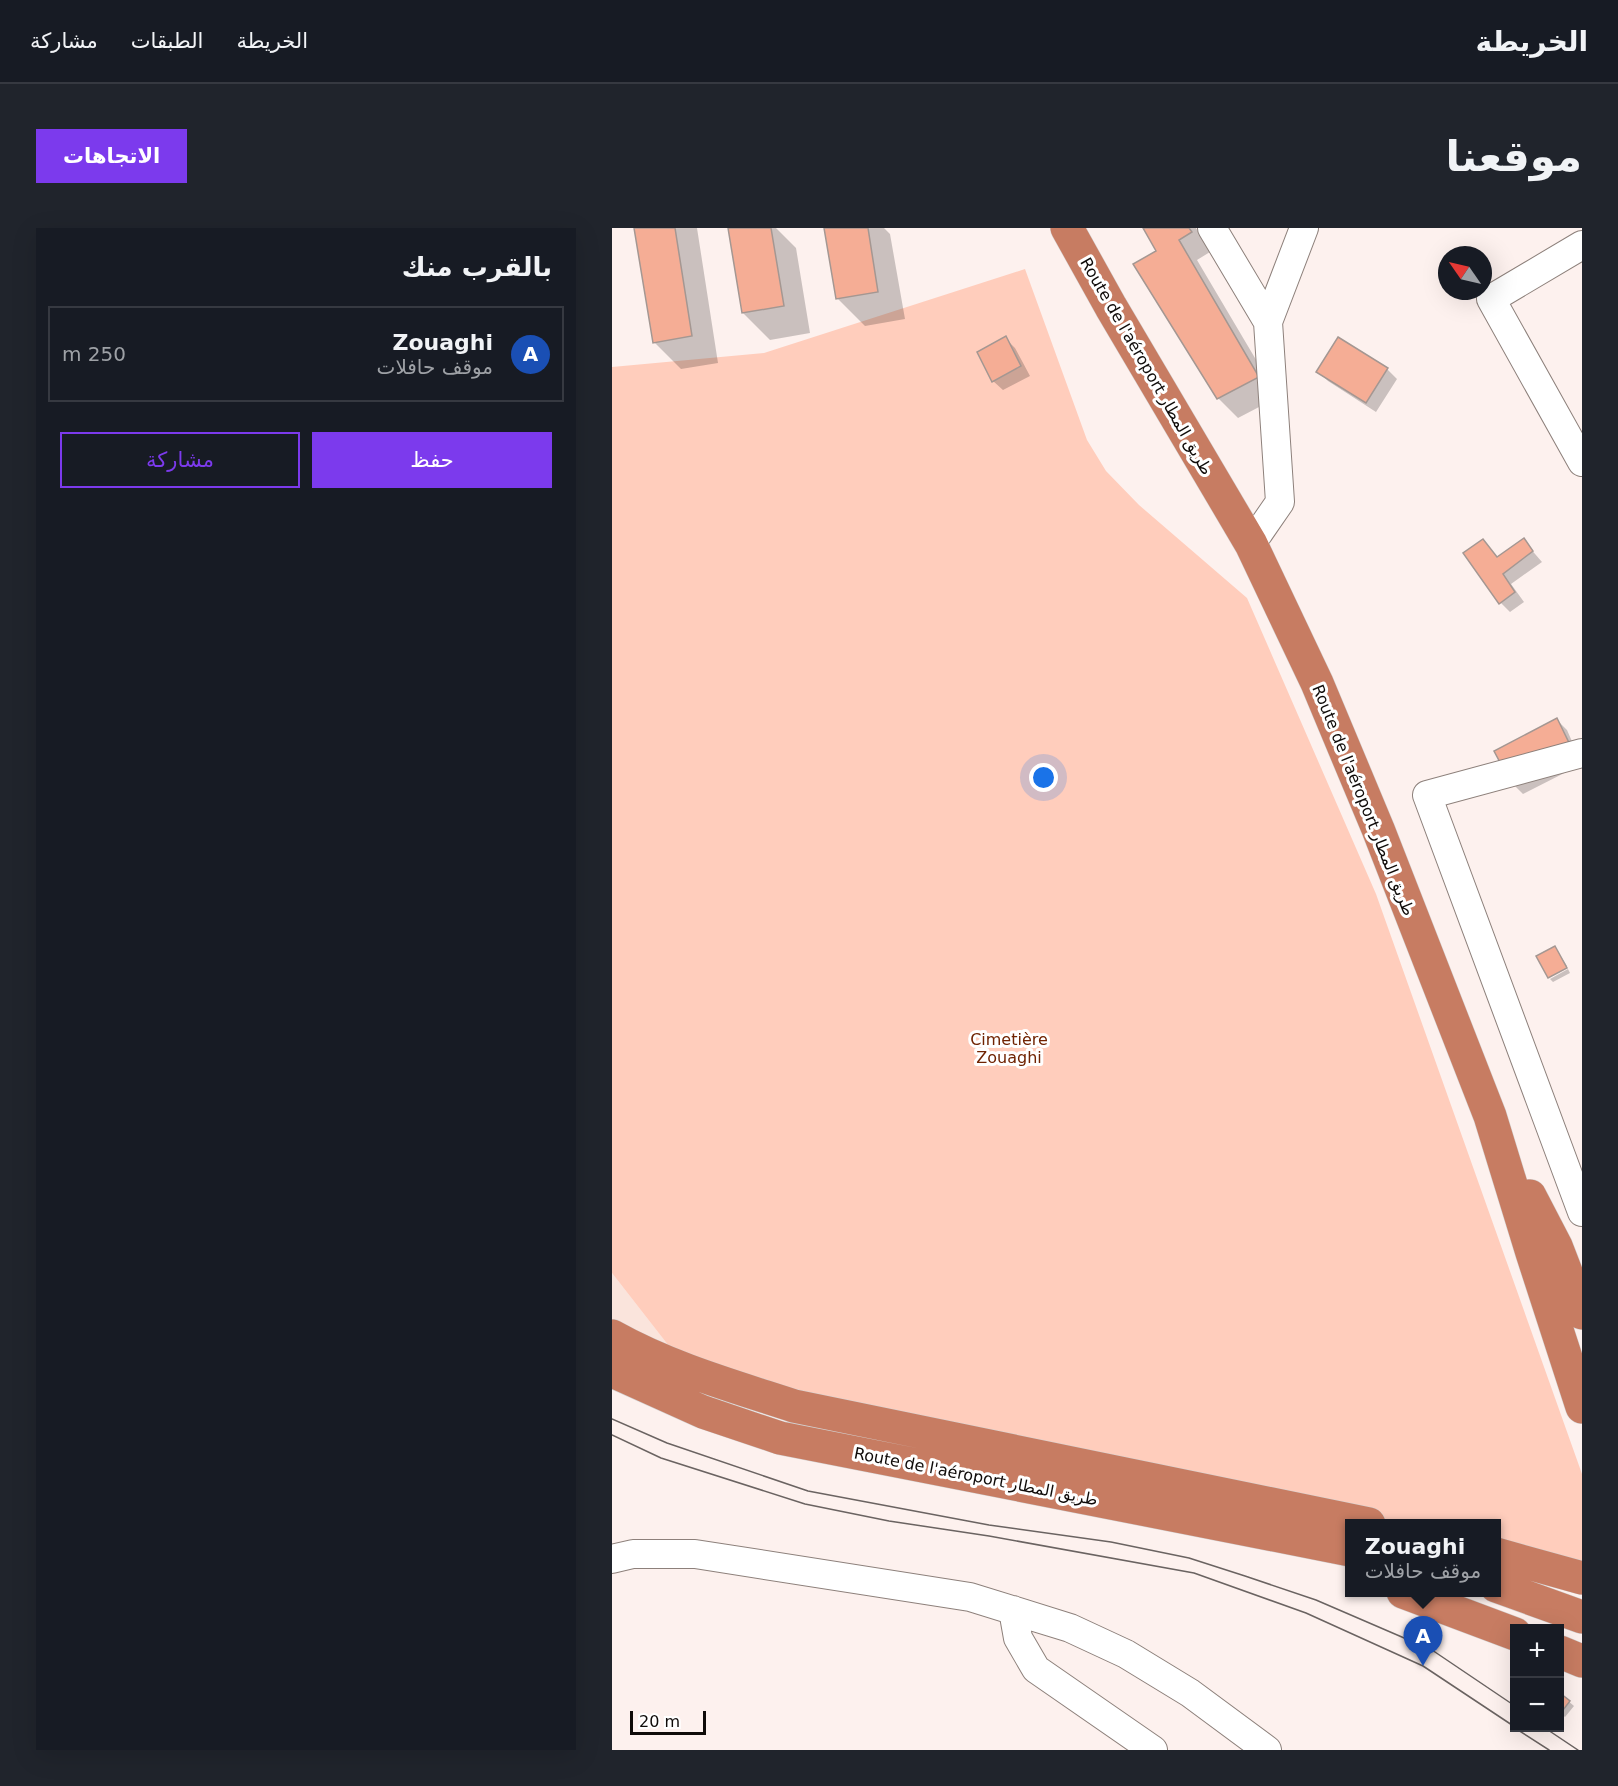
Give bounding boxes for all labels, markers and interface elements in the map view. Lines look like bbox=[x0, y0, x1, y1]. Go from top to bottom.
text: الخريطة bbox=[1476, 25, 1588, 58]
text: مشاركة bbox=[30, 29, 98, 53]
text: الطبقات bbox=[131, 29, 203, 53]
text: الخريطة bbox=[236, 29, 308, 53]
button: الاتجاهات bbox=[36, 129, 187, 183]
text: موقعنا bbox=[1446, 132, 1582, 181]
north arrow bbox=[1438, 246, 1492, 300]
text: بالقرب منك bbox=[402, 252, 552, 282]
street label: Route de l'aéroport طريق المطار bbox=[1076, 254, 1217, 479]
text: Zouaghi bbox=[392, 330, 493, 355]
text: 250 m bbox=[62, 342, 126, 366]
text: A bbox=[523, 342, 538, 366]
text: موقف حافلات bbox=[377, 355, 493, 379]
button: مشاركة bbox=[60, 432, 300, 488]
button: حفظ bbox=[312, 432, 552, 488]
street label: Route de l'aéroport طريق المطار bbox=[1307, 682, 1419, 919]
your location bbox=[1029, 763, 1058, 792]
park label: Cimetière Zouaghi bbox=[970, 1030, 1048, 1067]
street label: Route de l'aéroport طريق المطار bbox=[852, 1444, 1099, 1510]
popup bbox=[1345, 1519, 1501, 1597]
text: Zouaghi bbox=[1365, 1534, 1465, 1559]
text: موقف حافلات bbox=[1365, 1559, 1481, 1583]
pin: A bbox=[1404, 1616, 1442, 1666]
map controls bbox=[1510, 1624, 1564, 1732]
button: + bbox=[1510, 1624, 1564, 1678]
button: − bbox=[1510, 1678, 1564, 1732]
scale bar bbox=[630, 1708, 706, 1736]
text: 20 m bbox=[639, 1712, 680, 1731]

